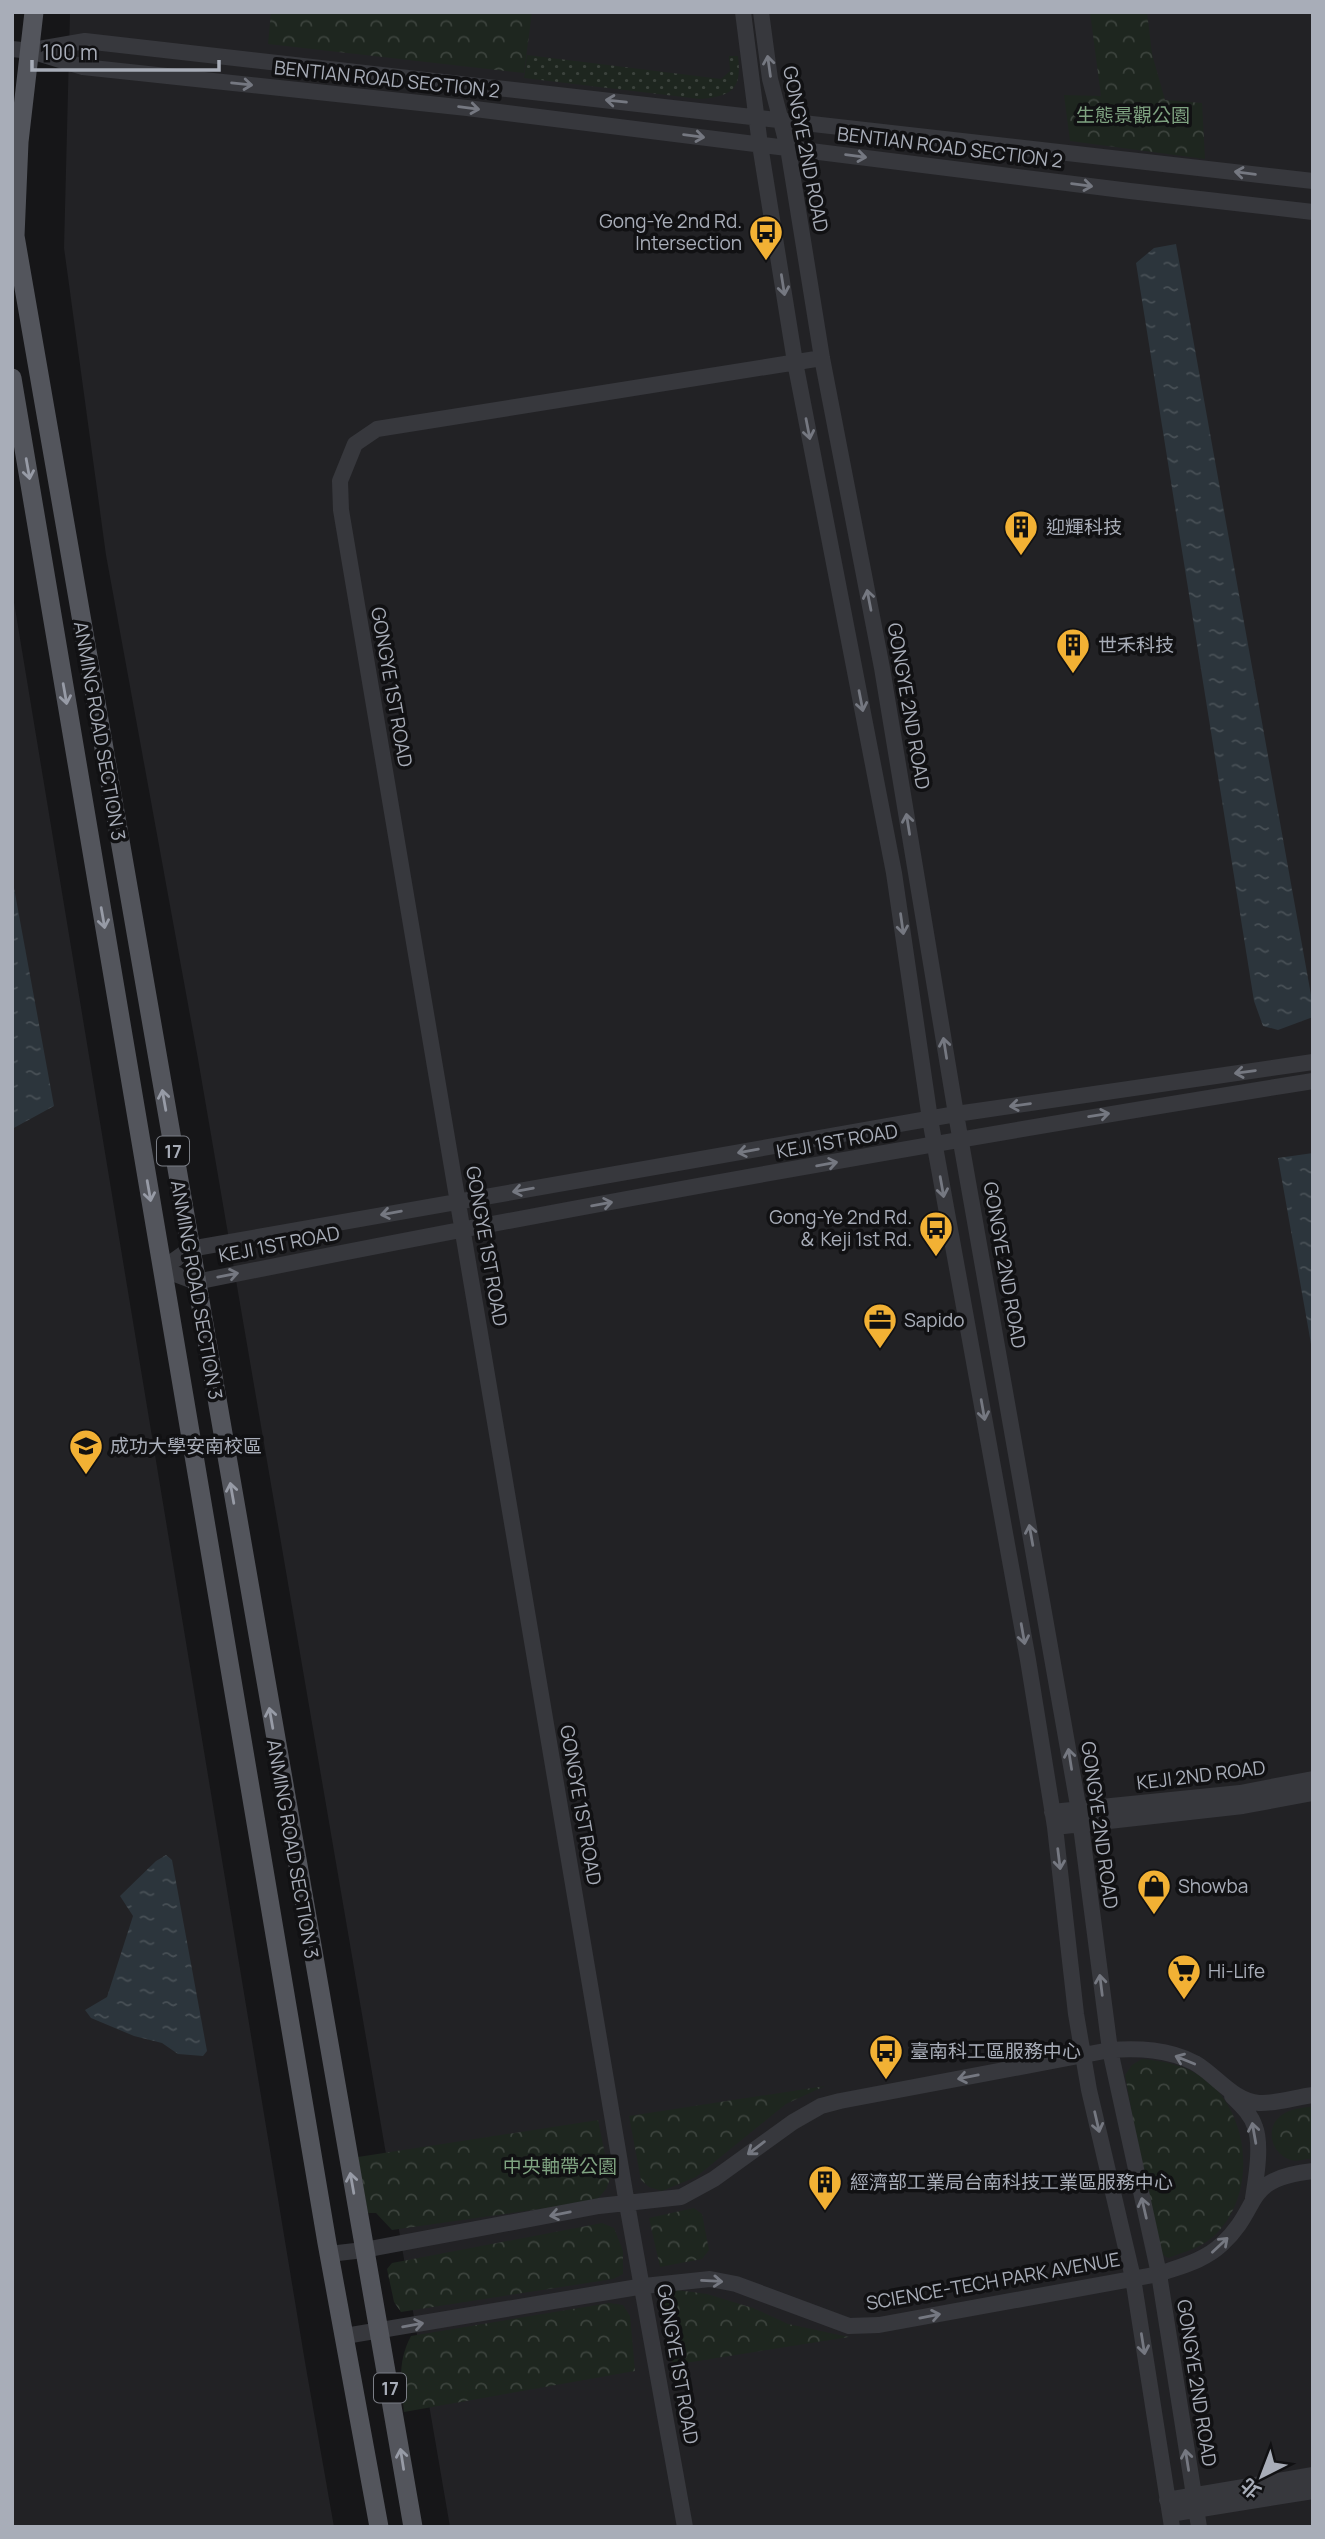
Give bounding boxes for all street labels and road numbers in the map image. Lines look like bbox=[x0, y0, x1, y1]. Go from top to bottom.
street label: BENTIAN ROAD SECTION 2 bbox=[273, 54, 501, 104]
street label: GONGYE 2ND ROAD bbox=[777, 64, 835, 234]
street label: BENTIAN ROAD SECTION 2 bbox=[836, 120, 1064, 174]
street label: GONGYE 1ST ROAD bbox=[365, 605, 419, 769]
street label: ANMING ROAD SECTION 3 bbox=[68, 619, 132, 843]
street label: GONGYE 2ND ROAD bbox=[882, 621, 936, 791]
street label: KEJI 1ST ROAD bbox=[774, 1118, 900, 1164]
road number: 17 bbox=[157, 1136, 189, 1166]
street label: GONGYE 1ST ROAD bbox=[460, 1164, 514, 1328]
street label: ANMING ROAD SECTION 3 bbox=[165, 1178, 229, 1402]
street label: GONGYE 2ND ROAD bbox=[978, 1180, 1032, 1350]
street label: KEJI 1ST ROAD bbox=[216, 1220, 342, 1268]
street label: GONGYE 1ST ROAD bbox=[554, 1723, 608, 1887]
street label: ANMING ROAD SECTION 3 bbox=[261, 1737, 325, 1961]
street label: GONGYE 2ND ROAD bbox=[1075, 1740, 1125, 1910]
street label: KEJI 2ND ROAD bbox=[1135, 1754, 1267, 1796]
street label: SCIENCE-TECH PARK AVENUE bbox=[864, 2246, 1122, 2316]
street label: GONGYE 1ST ROAD bbox=[651, 2282, 705, 2446]
street label: GONGYE 2ND ROAD bbox=[1171, 2298, 1223, 2468]
road number: 17 bbox=[374, 2374, 406, 2402]

